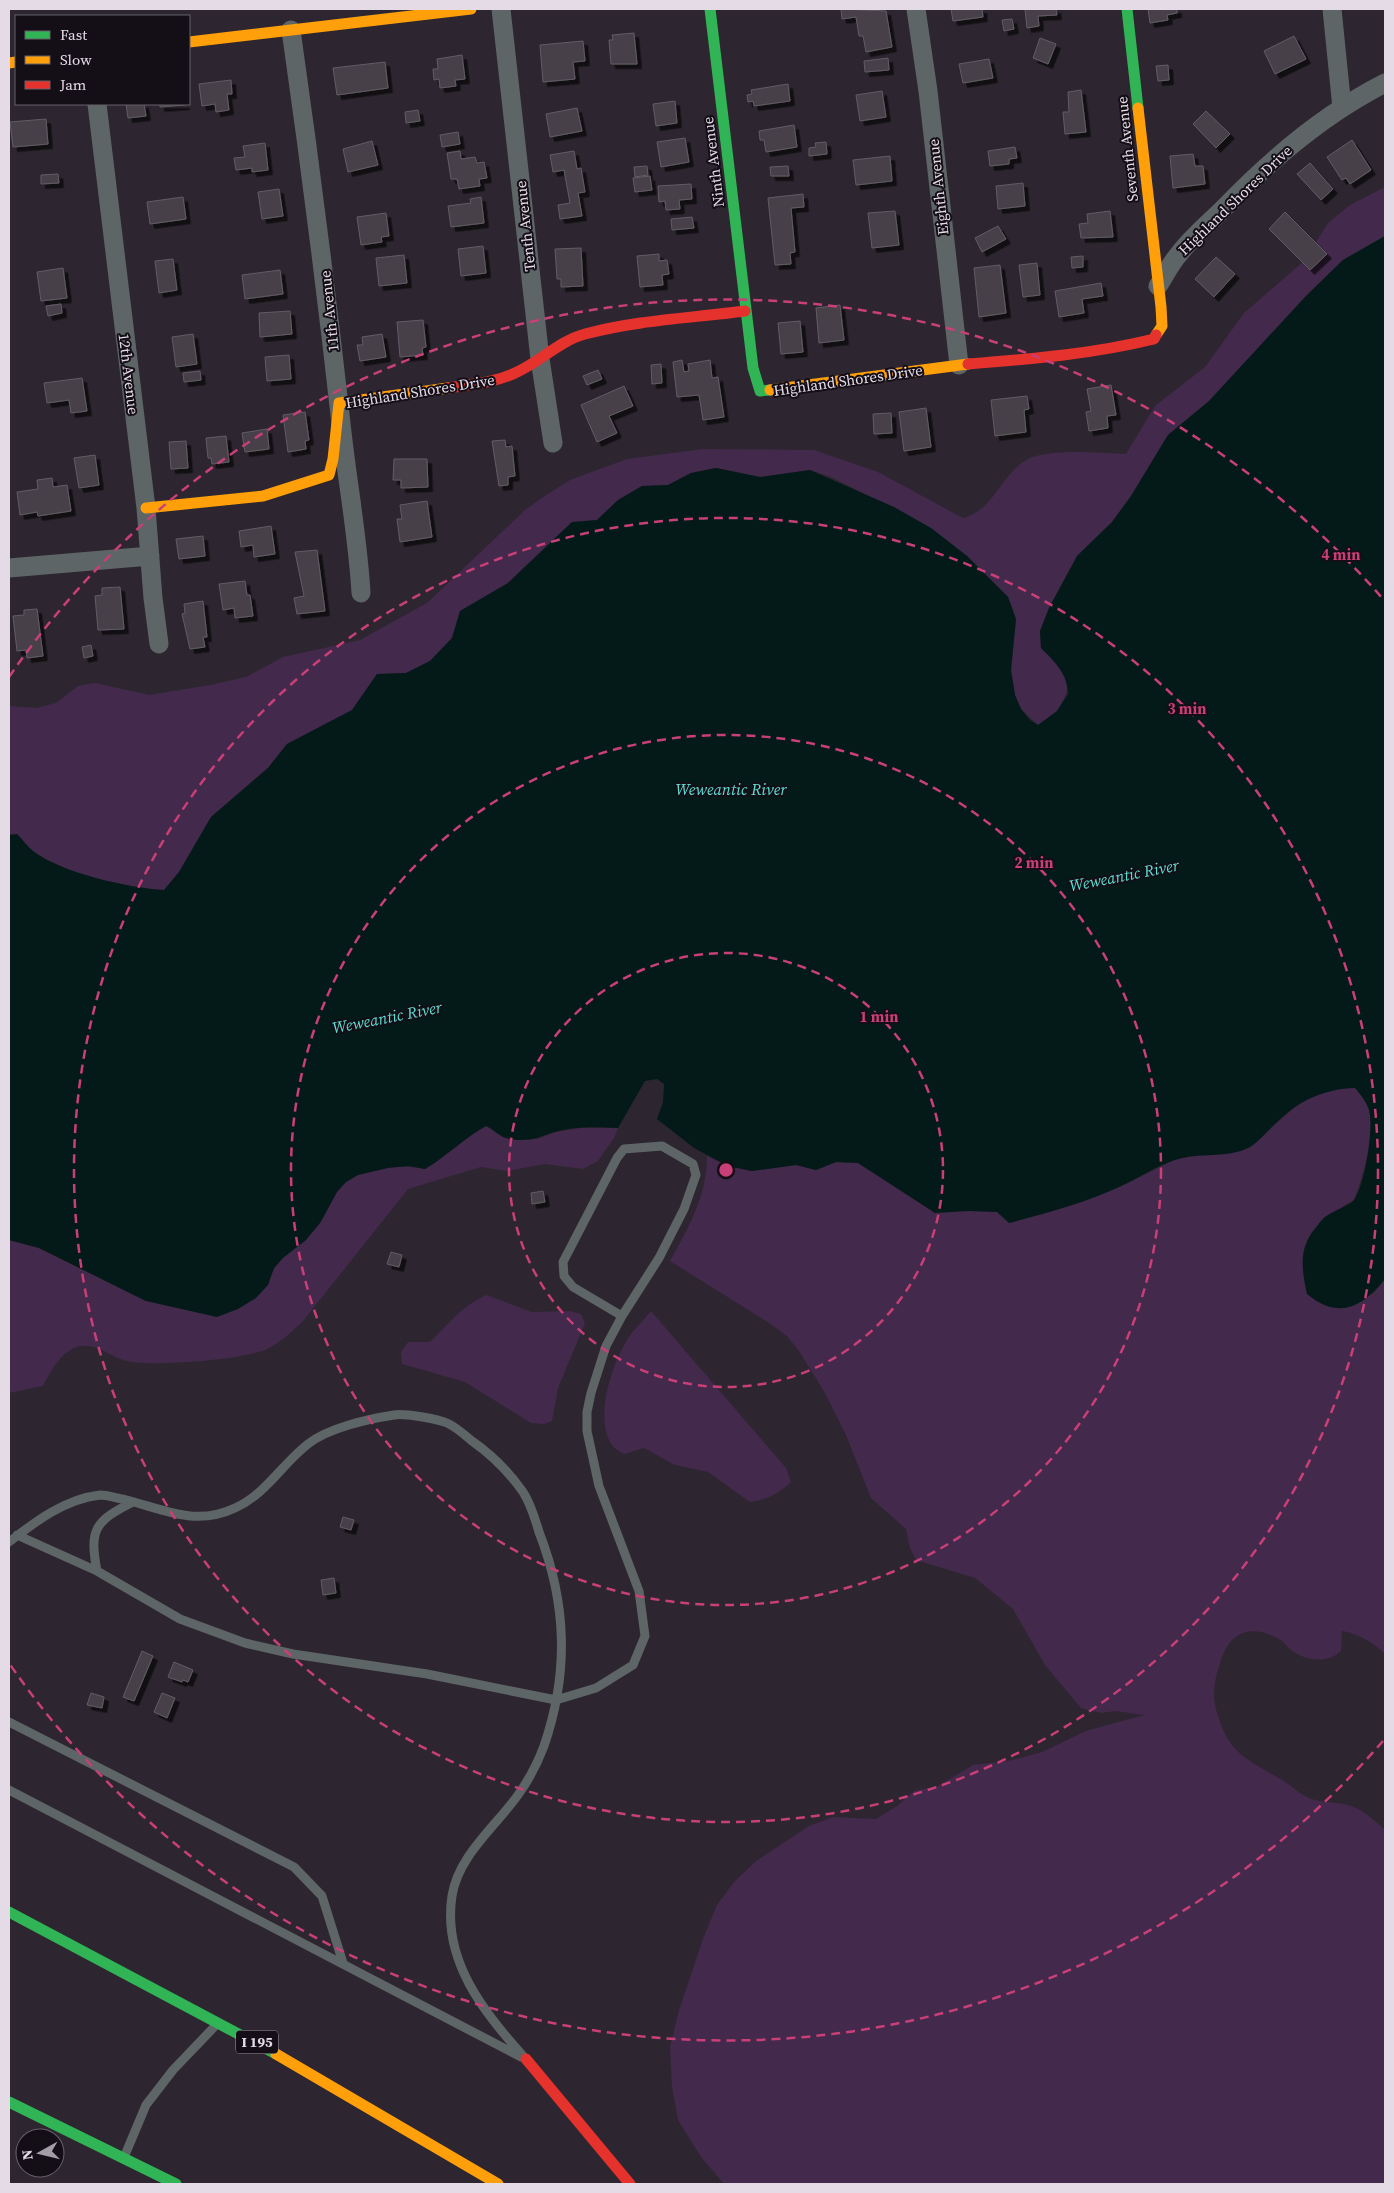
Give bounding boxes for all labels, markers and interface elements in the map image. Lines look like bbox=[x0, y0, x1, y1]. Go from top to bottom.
legend bbox=[15, 15, 190, 105]
text: Fast bbox=[60, 24, 87, 45]
text: Slow bbox=[60, 49, 92, 70]
text: Jam bbox=[59, 74, 87, 95]
street label: Seventh Avenue bbox=[1111, 95, 1143, 203]
street label: Ninth Avenue bbox=[697, 115, 729, 209]
street label: Eighth Avenue bbox=[922, 137, 953, 236]
street label: Highland Shores Drive bbox=[1174, 140, 1297, 260]
street label: Tenth Avenue bbox=[510, 179, 540, 273]
street label: 11th Avenue bbox=[314, 269, 344, 353]
street label: 12th Avenue bbox=[114, 332, 144, 416]
street label: Highland Shores Drive bbox=[772, 359, 924, 401]
street label: Highland Shores Drive bbox=[344, 369, 496, 413]
text: 4 min bbox=[1322, 544, 1360, 565]
text: 3 min bbox=[1168, 698, 1206, 719]
water label: Weweantic River bbox=[675, 778, 787, 800]
text: 2 min bbox=[1015, 852, 1053, 873]
water label: Weweantic River bbox=[1067, 853, 1181, 896]
water label: Weweantic River bbox=[330, 995, 444, 1038]
text: 1 min bbox=[860, 1006, 898, 1027]
centre of rings bbox=[717, 1161, 735, 1179]
road number: I 195 bbox=[236, 2030, 278, 2054]
north arrow bbox=[15, 2128, 65, 2178]
text: N bbox=[17, 2148, 38, 2161]

